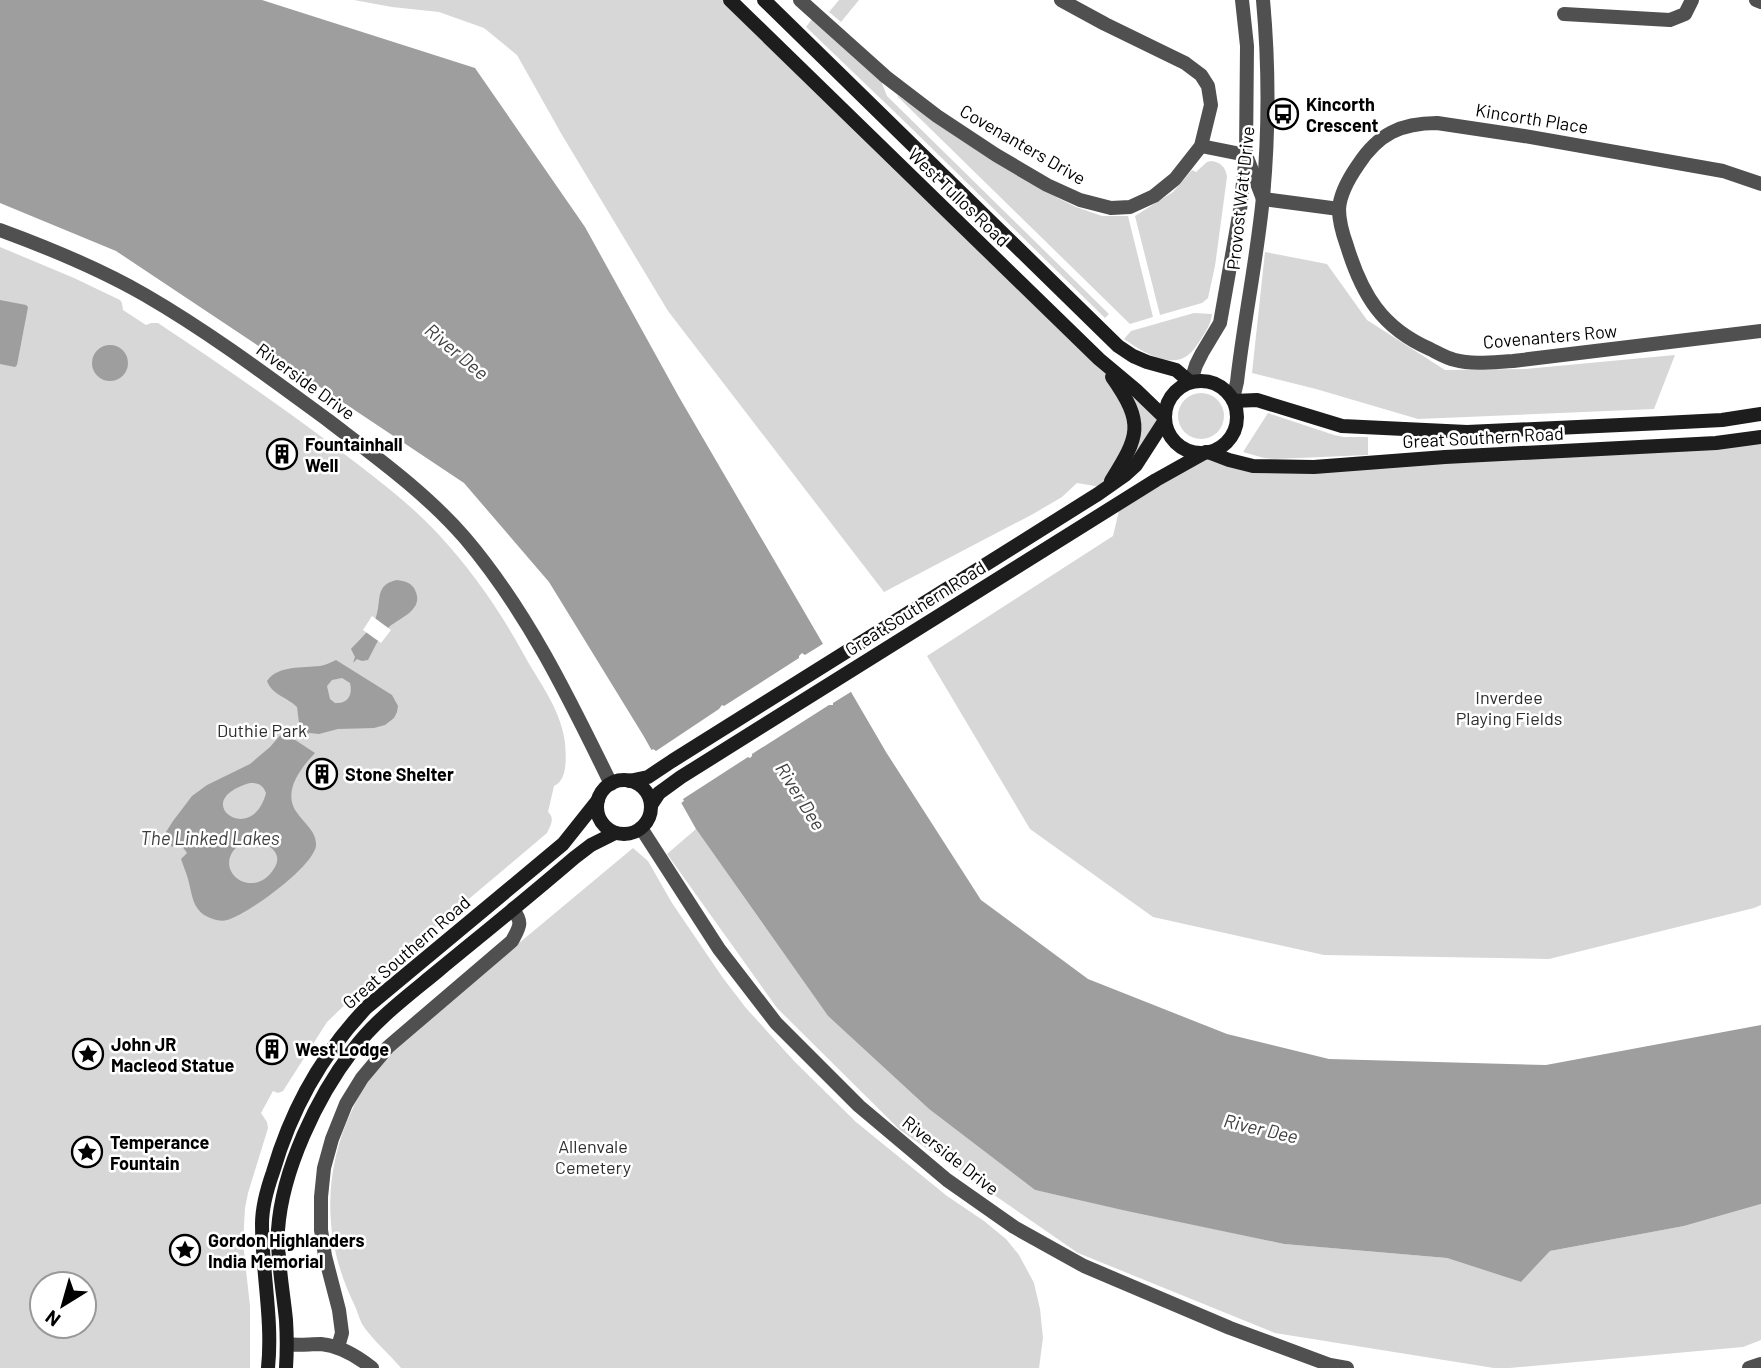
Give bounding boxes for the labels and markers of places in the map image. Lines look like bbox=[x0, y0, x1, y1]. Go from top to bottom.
place label: Kincorth Crescent bbox=[1306, 93, 1379, 136]
bus stop icon: Kincorth Crescent bbox=[1266, 97, 1300, 131]
place label: Fountainhall Well bbox=[305, 433, 403, 476]
building icon: Fountainhall Well bbox=[265, 437, 299, 471]
building icon: Stone Shelter bbox=[305, 757, 339, 791]
place label: Stone Shelter bbox=[345, 763, 454, 785]
building icon: West Lodge bbox=[255, 1032, 289, 1066]
place label: John JR Macleod Statue bbox=[111, 1033, 235, 1076]
place icon: John JR Macleod Statue bbox=[71, 1037, 105, 1071]
place label: West Lodge bbox=[295, 1038, 389, 1060]
place label: Temperance Fountain bbox=[110, 1131, 210, 1174]
place icon: Temperance Fountain bbox=[70, 1135, 104, 1169]
place label: Gordon Highlanders India Memorial bbox=[208, 1229, 365, 1272]
place icon: Gordon Highlanders India Memorial bbox=[168, 1233, 202, 1267]

